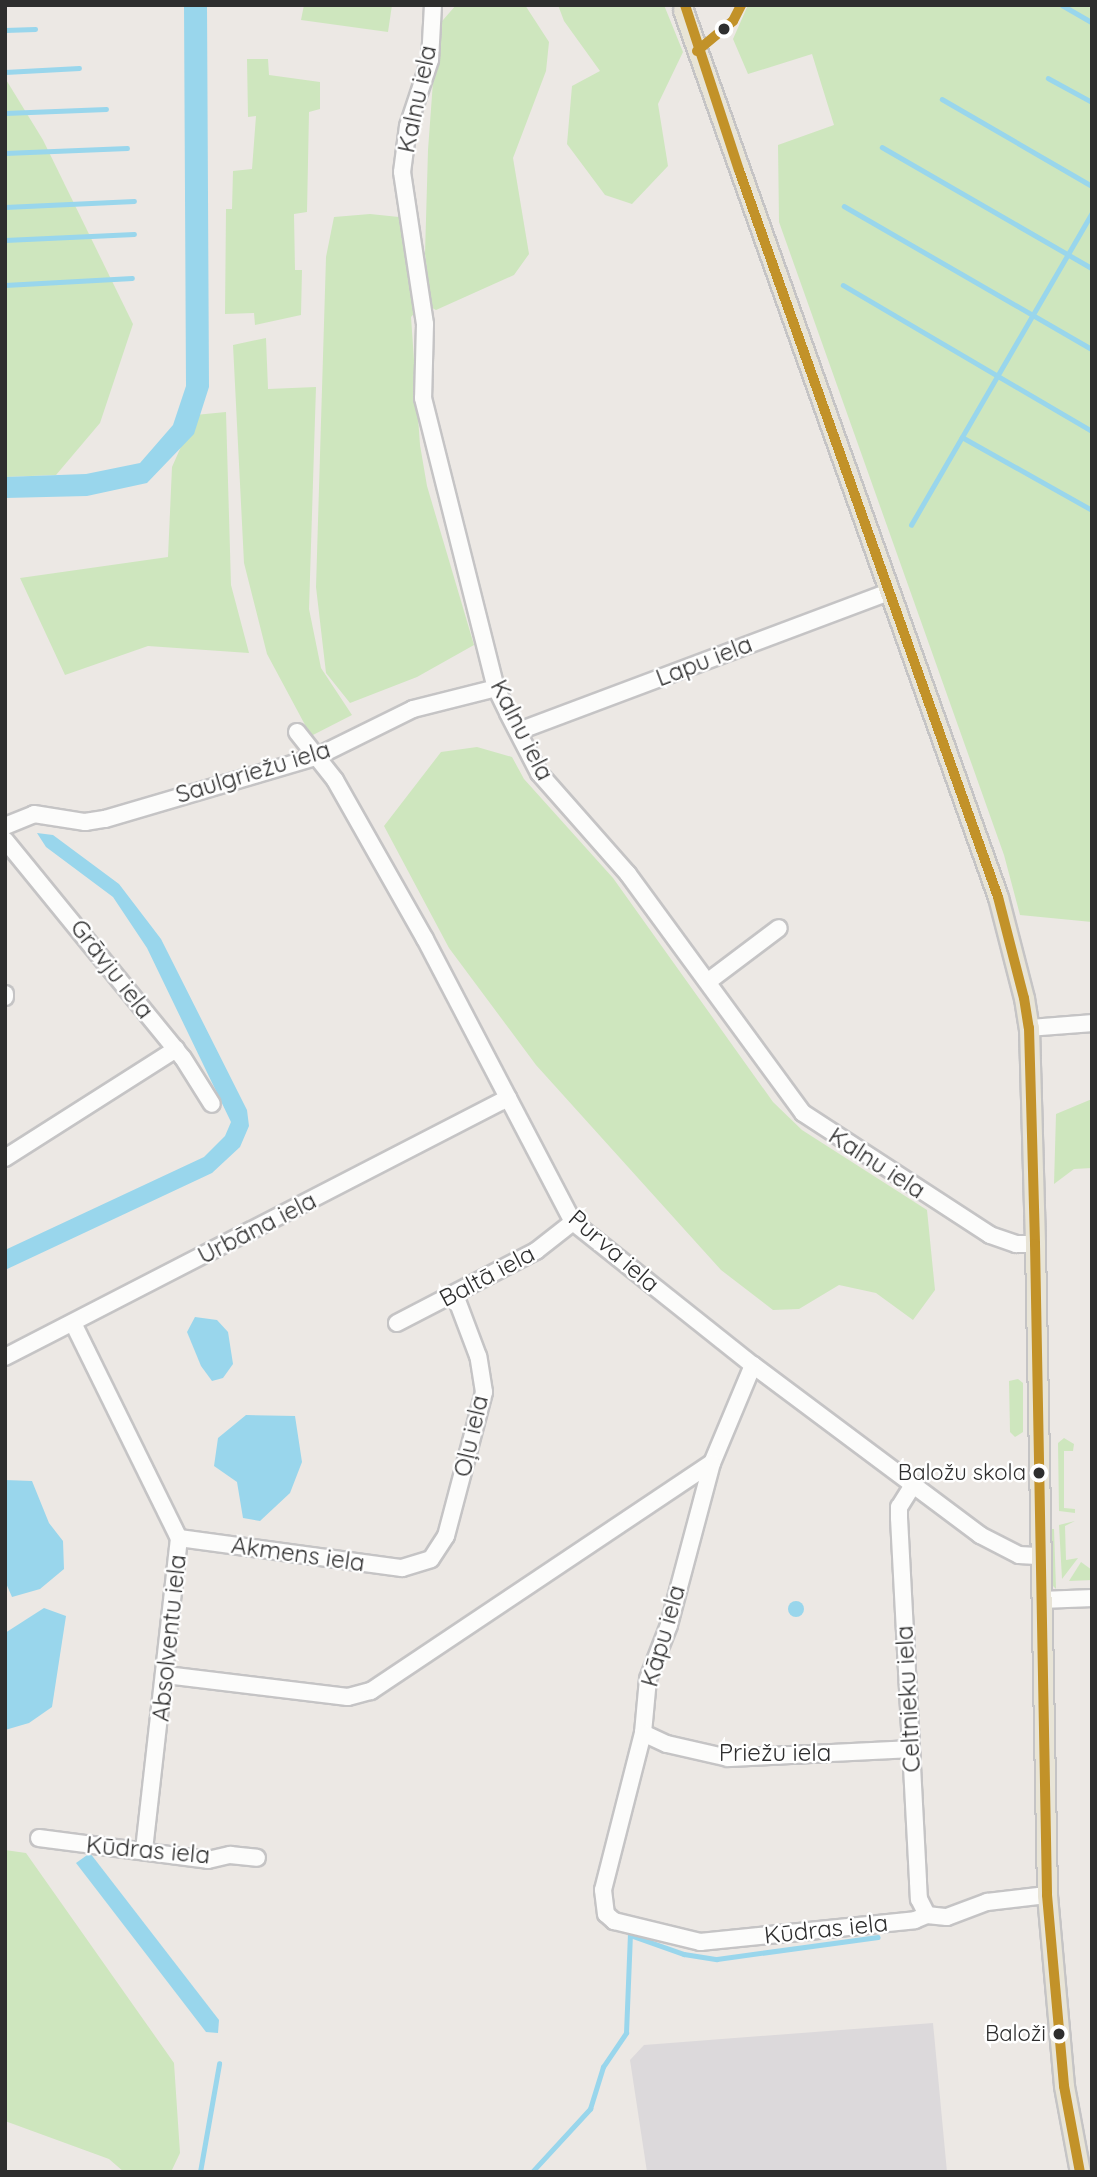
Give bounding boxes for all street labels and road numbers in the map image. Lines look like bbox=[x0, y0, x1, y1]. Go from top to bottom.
street label: Kalnu iela bbox=[392, 43, 442, 155]
street label: Lapu iela bbox=[652, 629, 756, 693]
street label: Kalnu iela bbox=[484, 675, 560, 785]
street label: Saulgriežu iela bbox=[172, 735, 334, 809]
street label: Grāvju iela bbox=[64, 914, 160, 1024]
street label: Kalnu iela bbox=[823, 1121, 931, 1205]
street label: Urbāna iela bbox=[193, 1186, 321, 1270]
street label: Purva iela bbox=[563, 1204, 665, 1298]
street label: Baltā iela bbox=[434, 1239, 540, 1313]
street label: Oļu iela bbox=[448, 1392, 494, 1480]
street label: Akmens iela bbox=[230, 1530, 366, 1578]
street label: Absolventu iela bbox=[146, 1553, 192, 1723]
street label: Kāpu iela bbox=[635, 1582, 691, 1690]
street label: Celtnieku iela bbox=[890, 1625, 926, 1773]
street label: Priežu iela bbox=[719, 1739, 831, 1767]
street label: Kūdras iela bbox=[85, 1830, 211, 1870]
street label: Kūdras iela bbox=[763, 1908, 889, 1950]

